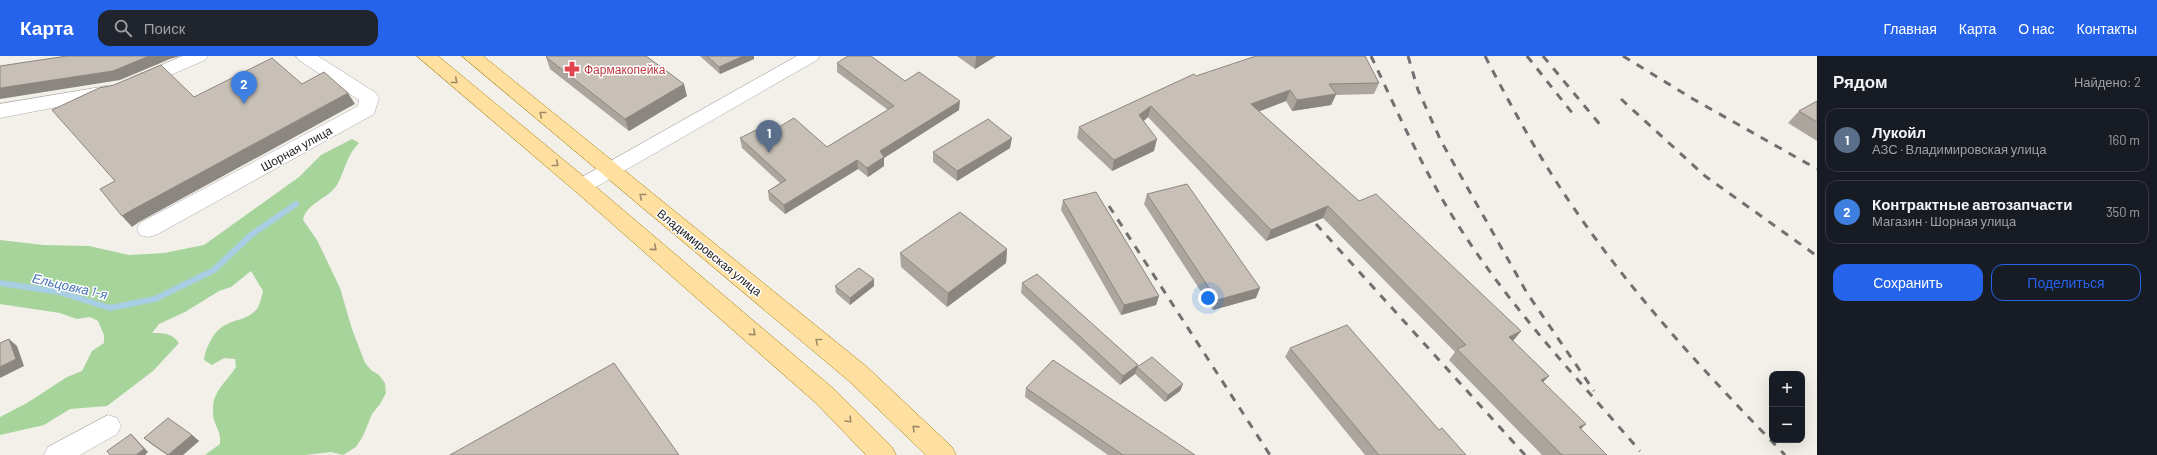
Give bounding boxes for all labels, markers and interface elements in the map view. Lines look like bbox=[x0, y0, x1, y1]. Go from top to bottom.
search box bbox=[98, 10, 378, 46]
text: Карта bbox=[20, 16, 74, 39]
icon: search bbox=[112, 17, 134, 39]
text: Поиск bbox=[144, 19, 185, 37]
text: Главная bbox=[1884, 20, 1937, 37]
text: Карта bbox=[1959, 20, 1996, 37]
text: О нас bbox=[2018, 20, 2055, 37]
text: Контакты bbox=[2077, 20, 2137, 37]
pharmacy icon: Фармакопейка bbox=[563, 60, 581, 78]
place label: Фармакопейка bbox=[584, 62, 666, 77]
pin: 2 bbox=[231, 71, 257, 104]
text: Рядом bbox=[1833, 71, 1888, 91]
text: Найдено: 2 bbox=[2074, 74, 2141, 90]
one-way arrow bbox=[451, 77, 458, 84]
one-way arrow bbox=[539, 111, 546, 118]
pin: 1 bbox=[756, 120, 782, 153]
street label: Шорная улица bbox=[258, 122, 335, 174]
text: Лукойл bbox=[1872, 123, 1926, 141]
text: 1 bbox=[1845, 132, 1849, 148]
text: 160 m bbox=[2108, 132, 2140, 148]
text: АЗС · Владимировская улица bbox=[1872, 141, 2046, 157]
one-way arrow bbox=[551, 160, 558, 167]
one-way arrow bbox=[640, 194, 647, 201]
text: Контрактные автозапчасти bbox=[1872, 195, 2072, 213]
text: 2 bbox=[1843, 204, 1851, 220]
text: 350 m bbox=[2106, 204, 2140, 220]
street label: Владимировская улица bbox=[654, 206, 765, 299]
text: Магазин · Шорная улица bbox=[1872, 213, 2016, 229]
one-way arrow bbox=[650, 244, 657, 251]
button: Сохранить bbox=[1833, 264, 1983, 301]
button: Поделиться bbox=[1991, 264, 2141, 301]
water label: Ельцовка 1-я bbox=[31, 270, 109, 302]
your location bbox=[1198, 288, 1218, 308]
one-way arrow bbox=[748, 329, 755, 336]
one-way arrow bbox=[816, 339, 823, 346]
map controls bbox=[1769, 371, 1805, 443]
button: + bbox=[1769, 371, 1805, 407]
button: − bbox=[1769, 407, 1805, 443]
one-way arrow bbox=[844, 415, 852, 423]
one-way arrow bbox=[912, 425, 920, 433]

